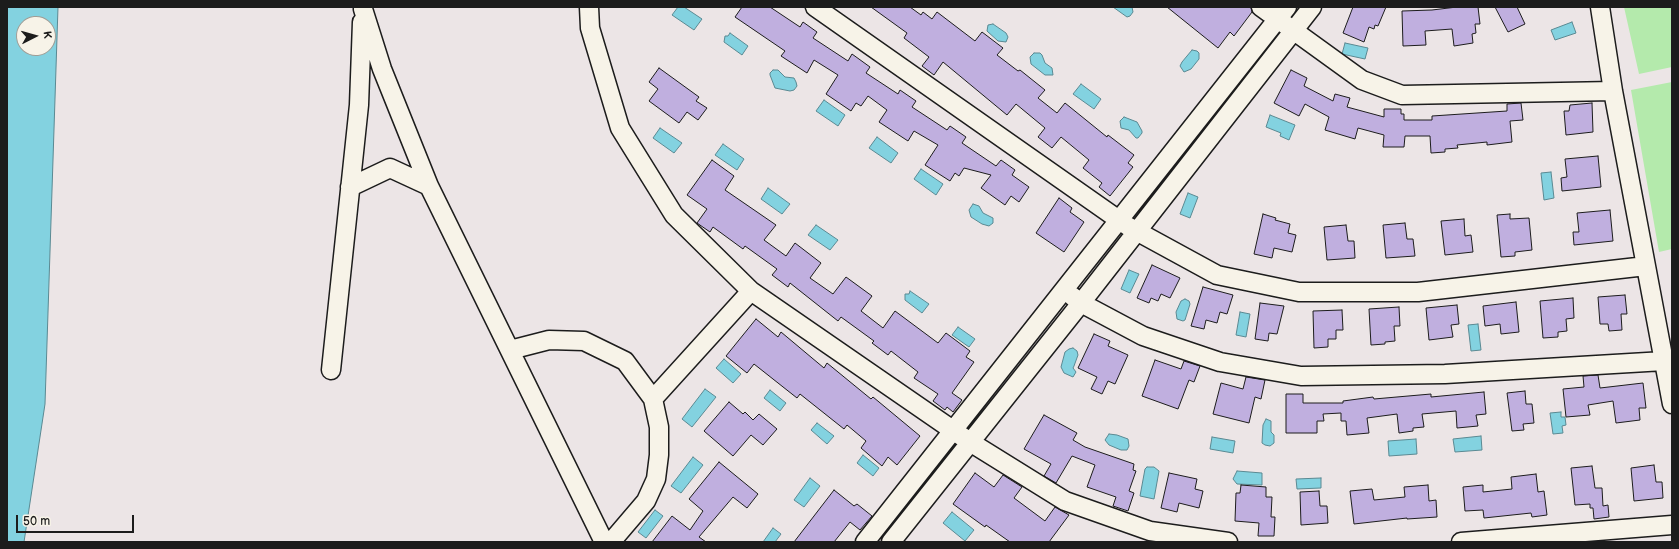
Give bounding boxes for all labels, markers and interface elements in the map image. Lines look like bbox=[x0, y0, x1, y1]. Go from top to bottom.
north arrow bbox=[16, 16, 56, 56]
text: K bbox=[41, 30, 54, 39]
scale bar bbox=[18, 507, 136, 533]
text: 50 m bbox=[23, 514, 50, 529]

